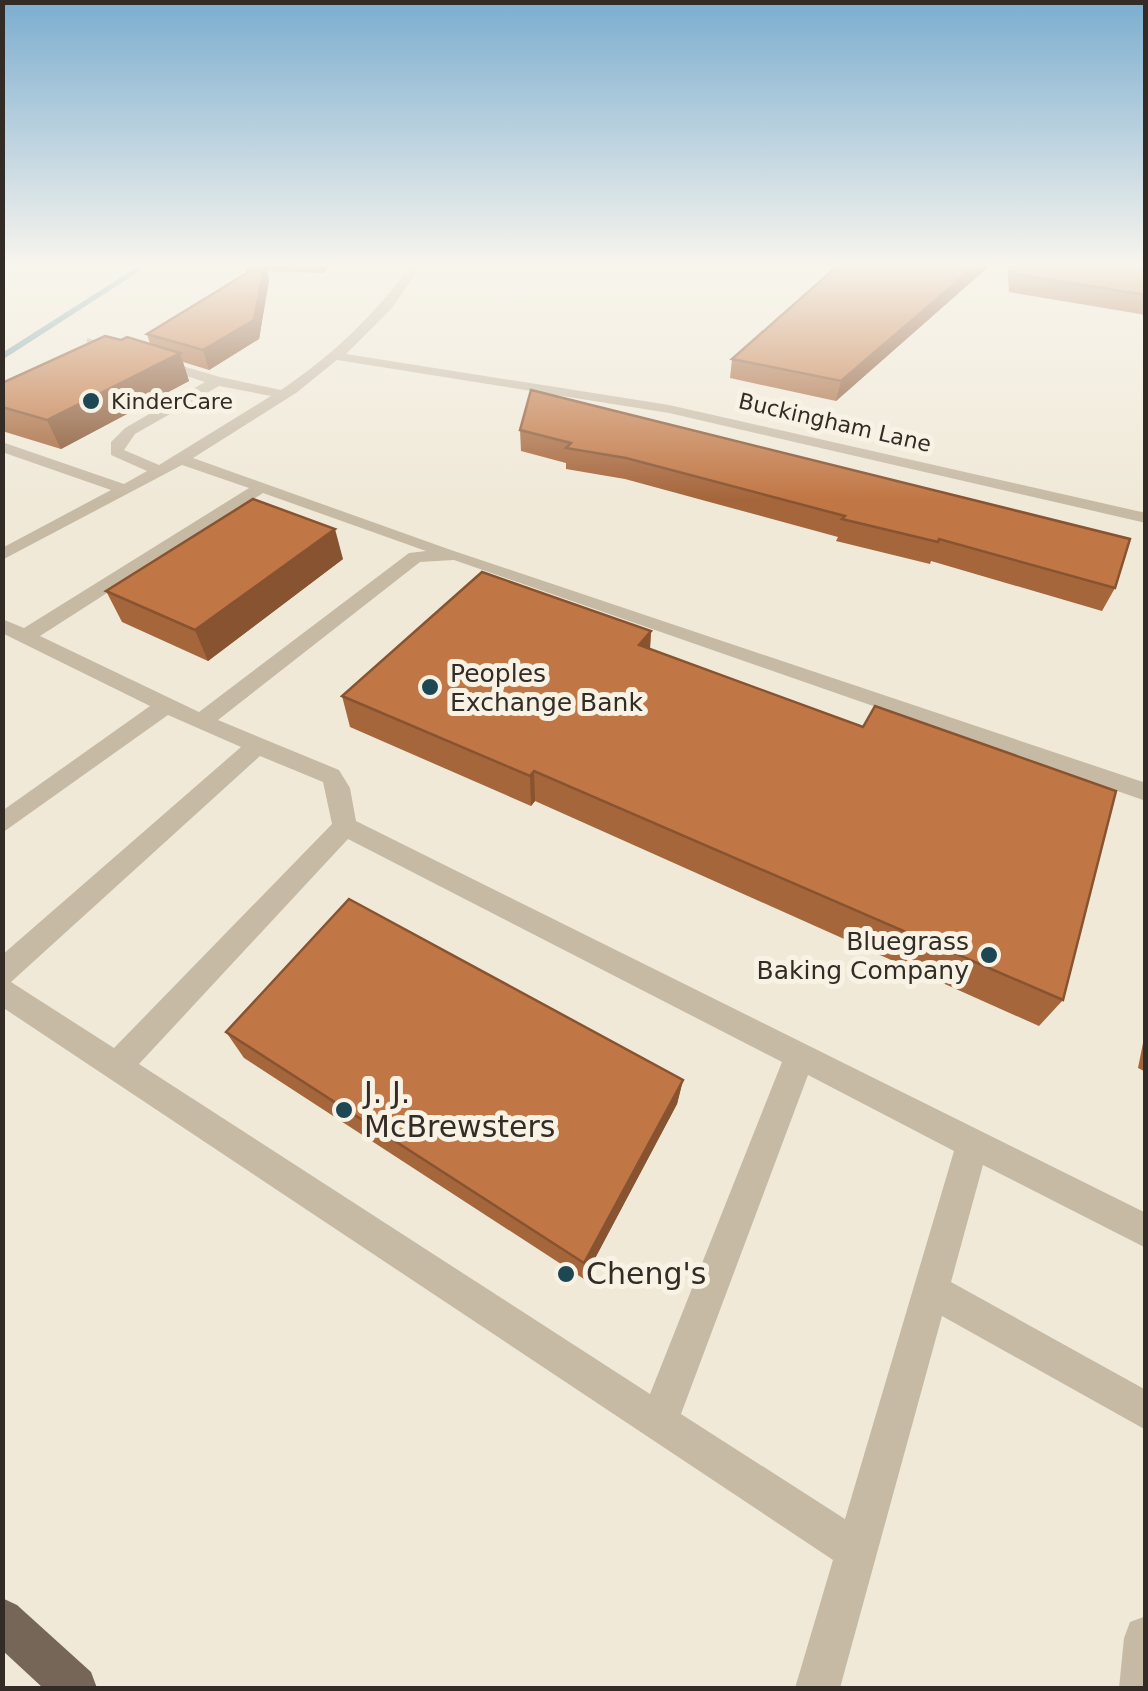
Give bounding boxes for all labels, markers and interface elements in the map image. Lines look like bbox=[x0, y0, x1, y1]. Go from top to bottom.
street label: Buckingham Lane bbox=[736, 388, 934, 457]
place label: KinderCare bbox=[111, 389, 233, 414]
marker: KinderCare bbox=[80, 390, 102, 412]
place label: Peoples Exchange Bank bbox=[450, 659, 643, 717]
marker: Peoples Exchange Bank bbox=[419, 676, 441, 698]
place label: Bluegrass Baking Company bbox=[757, 927, 969, 985]
marker: Bluegrass Baking Company bbox=[978, 944, 1000, 966]
place label: J. J. McBrewsters bbox=[362, 1075, 555, 1144]
marker: J. J. McBrewsters bbox=[333, 1099, 355, 1121]
place label: Cheng's bbox=[586, 1256, 706, 1291]
marker: Cheng's bbox=[555, 1263, 577, 1285]

